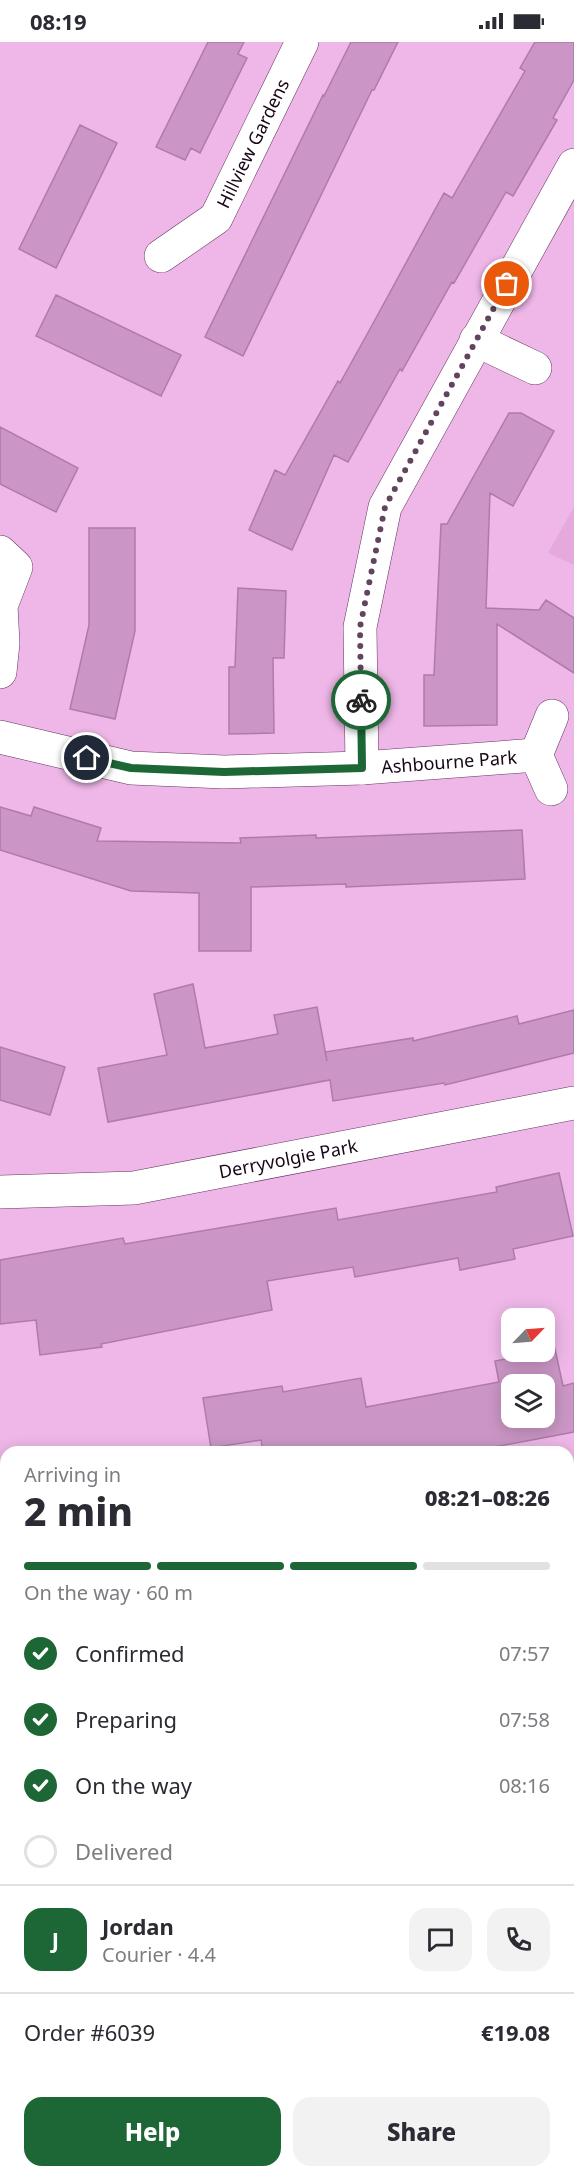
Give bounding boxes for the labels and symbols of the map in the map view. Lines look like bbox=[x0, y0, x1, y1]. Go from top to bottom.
street label: Hillview Gardens bbox=[211, 75, 294, 212]
pin bbox=[481, 258, 532, 309]
courier bbox=[331, 670, 391, 730]
pin bbox=[61, 732, 112, 783]
street label: Ashbourne Park bbox=[380, 744, 518, 779]
street label: Derryvolgie Park bbox=[217, 1133, 360, 1183]
north arrow bbox=[501, 1308, 555, 1362]

